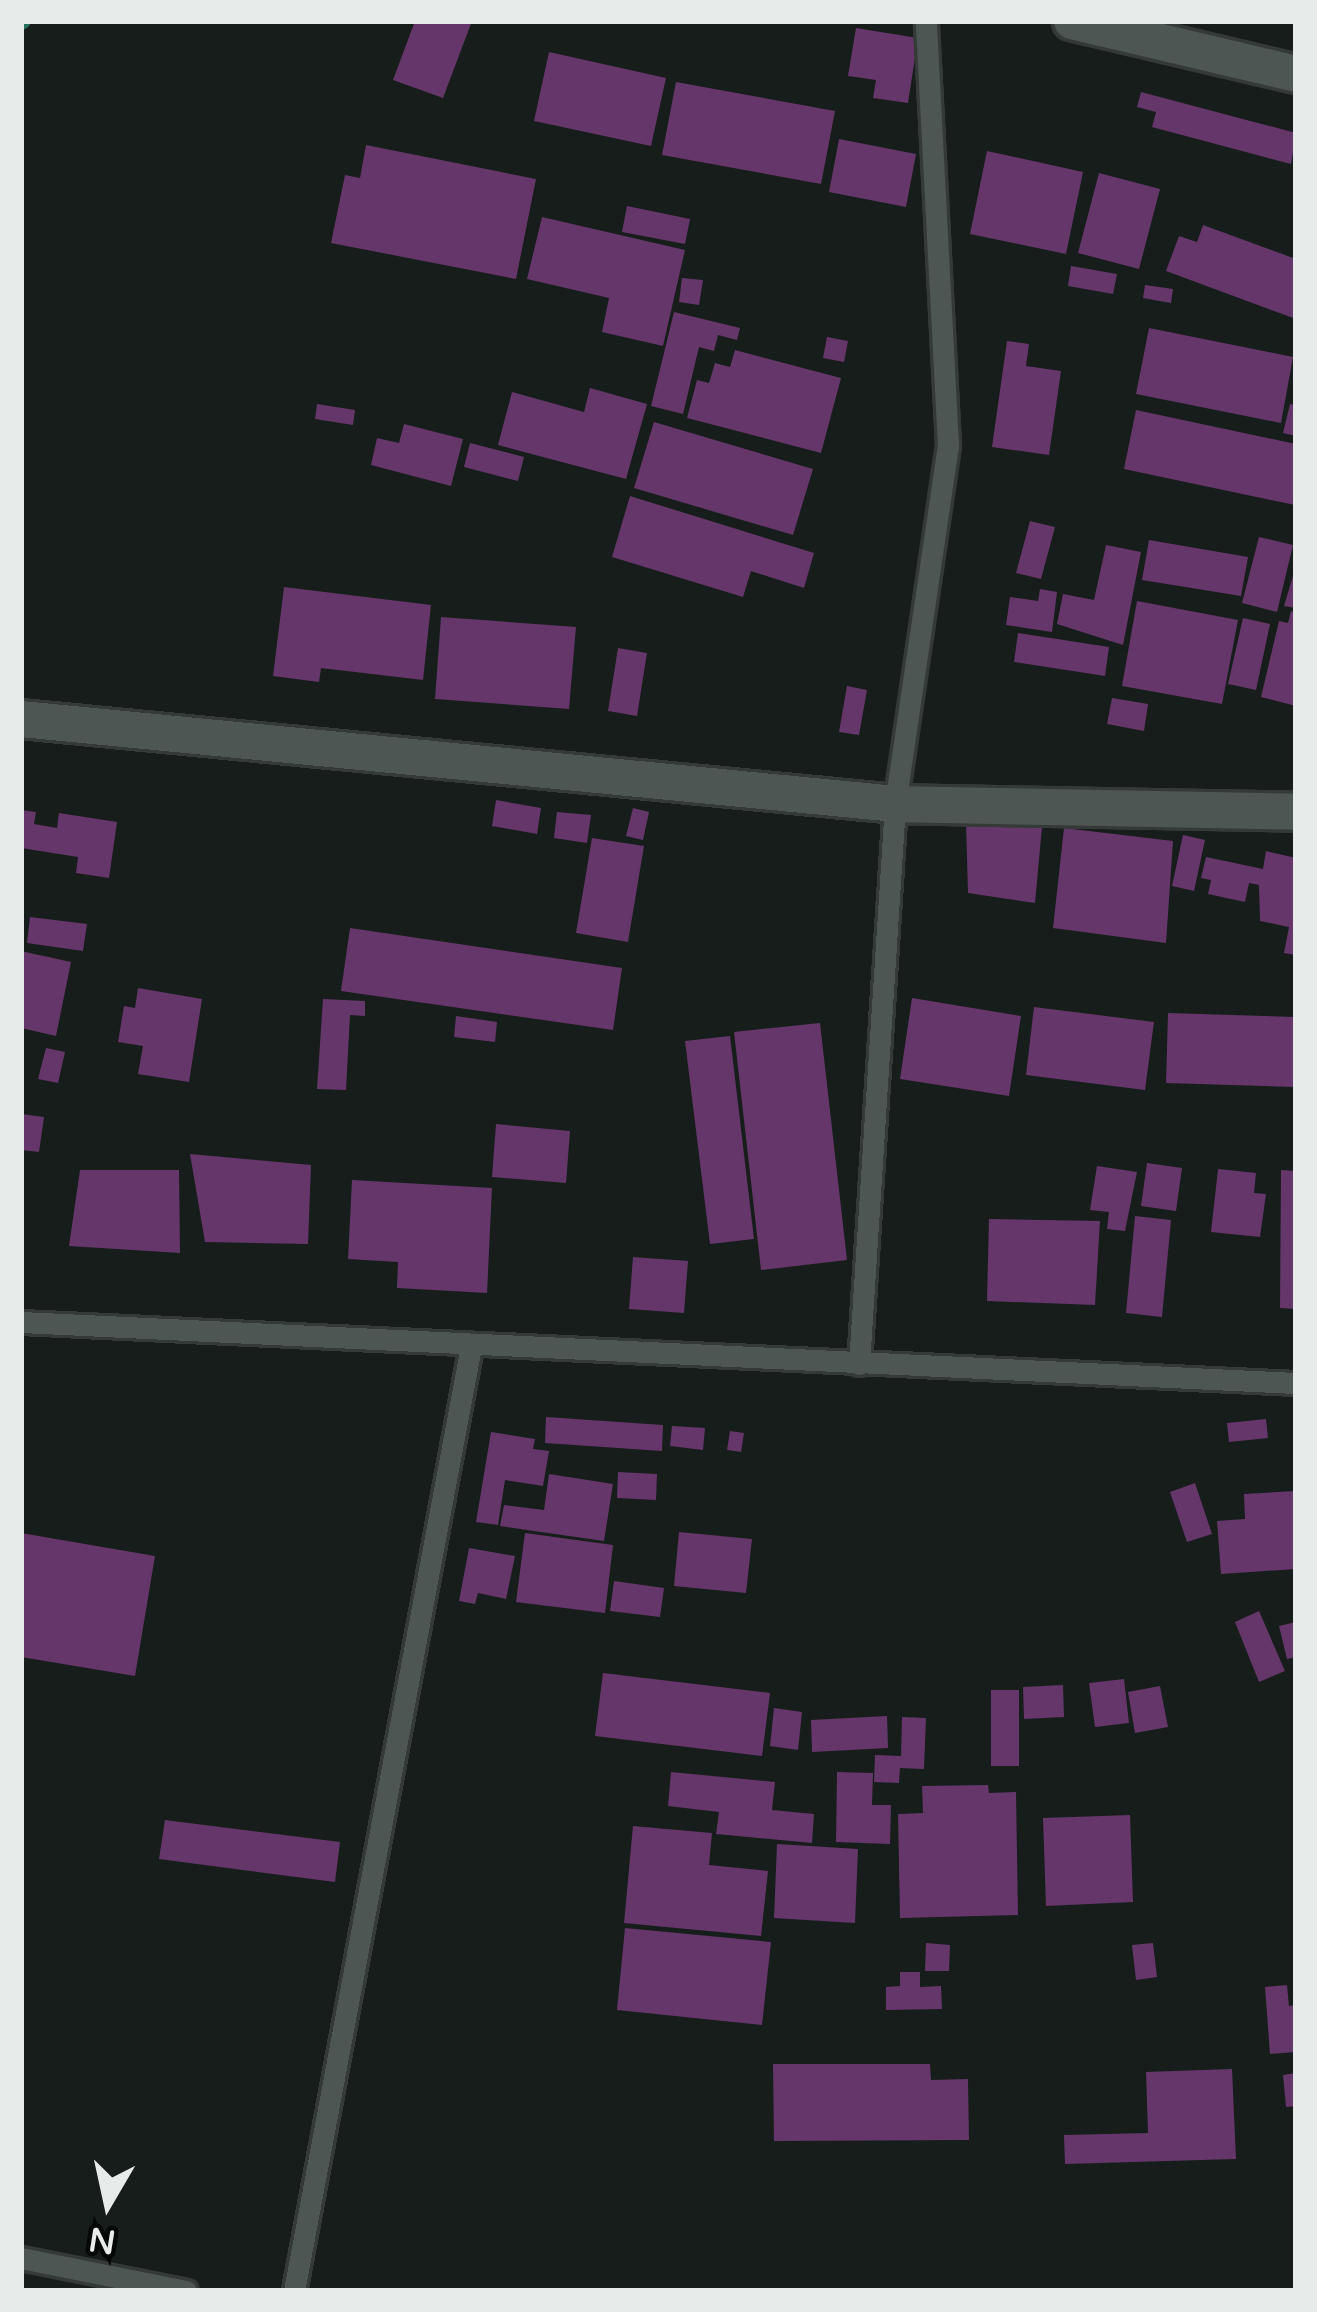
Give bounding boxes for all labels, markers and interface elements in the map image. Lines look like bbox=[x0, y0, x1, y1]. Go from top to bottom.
north arrow bbox=[48, 2144, 168, 2264]
text: N bbox=[86, 2219, 118, 2261]

